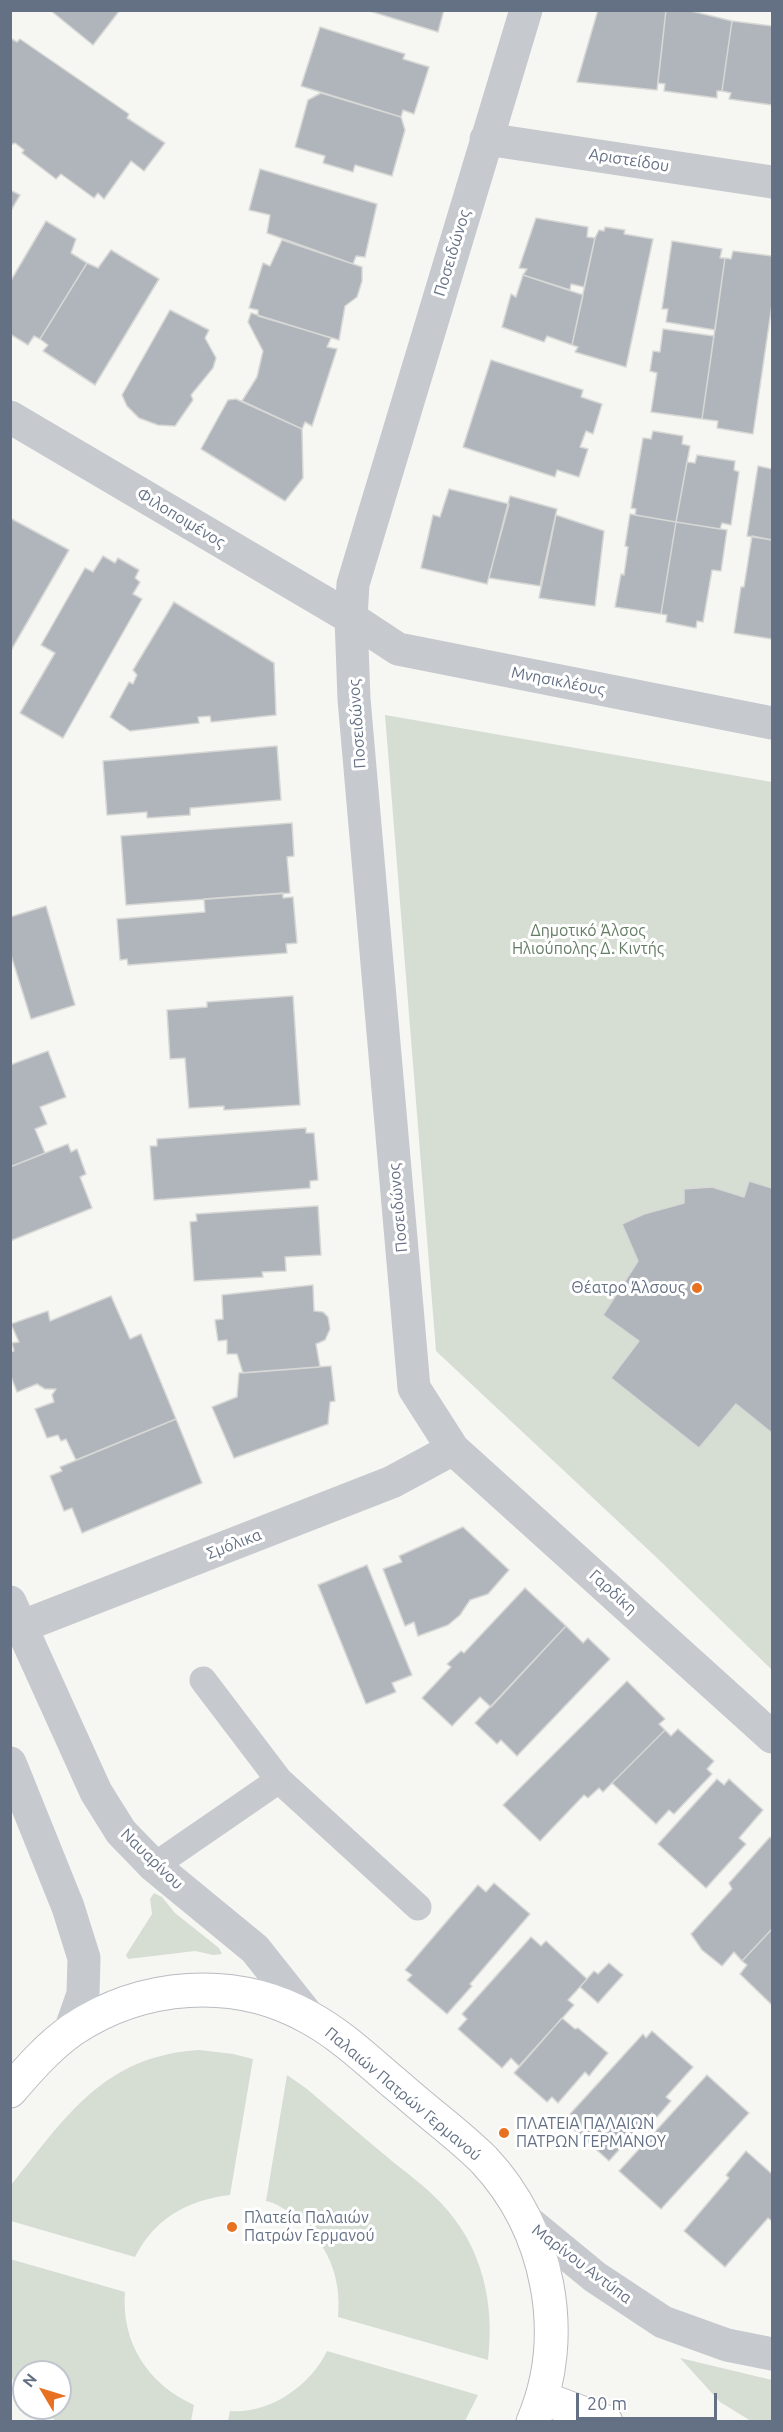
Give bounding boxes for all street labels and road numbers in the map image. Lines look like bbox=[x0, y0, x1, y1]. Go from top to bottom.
street label: Αριστείδου bbox=[587, 144, 671, 176]
street label: Ποσειδώνος bbox=[430, 207, 474, 299]
street label: Φιλοποιμένος bbox=[133, 484, 229, 552]
street label: Μνησικλέους bbox=[510, 663, 606, 699]
street label: Ποσειδώνος bbox=[344, 679, 370, 769]
street label: Ποσειδώνος bbox=[385, 1163, 411, 1253]
street label: Σμόλικα bbox=[204, 1525, 264, 1563]
street label: Γαρδίκη bbox=[585, 1566, 641, 1618]
street label: Ναυαρίνου bbox=[117, 1824, 187, 1894]
street label: Παλαιών Πατρών Γερμανού bbox=[321, 2023, 485, 2165]
street label: Μαρίνου Αντύπα bbox=[528, 2220, 636, 2308]

